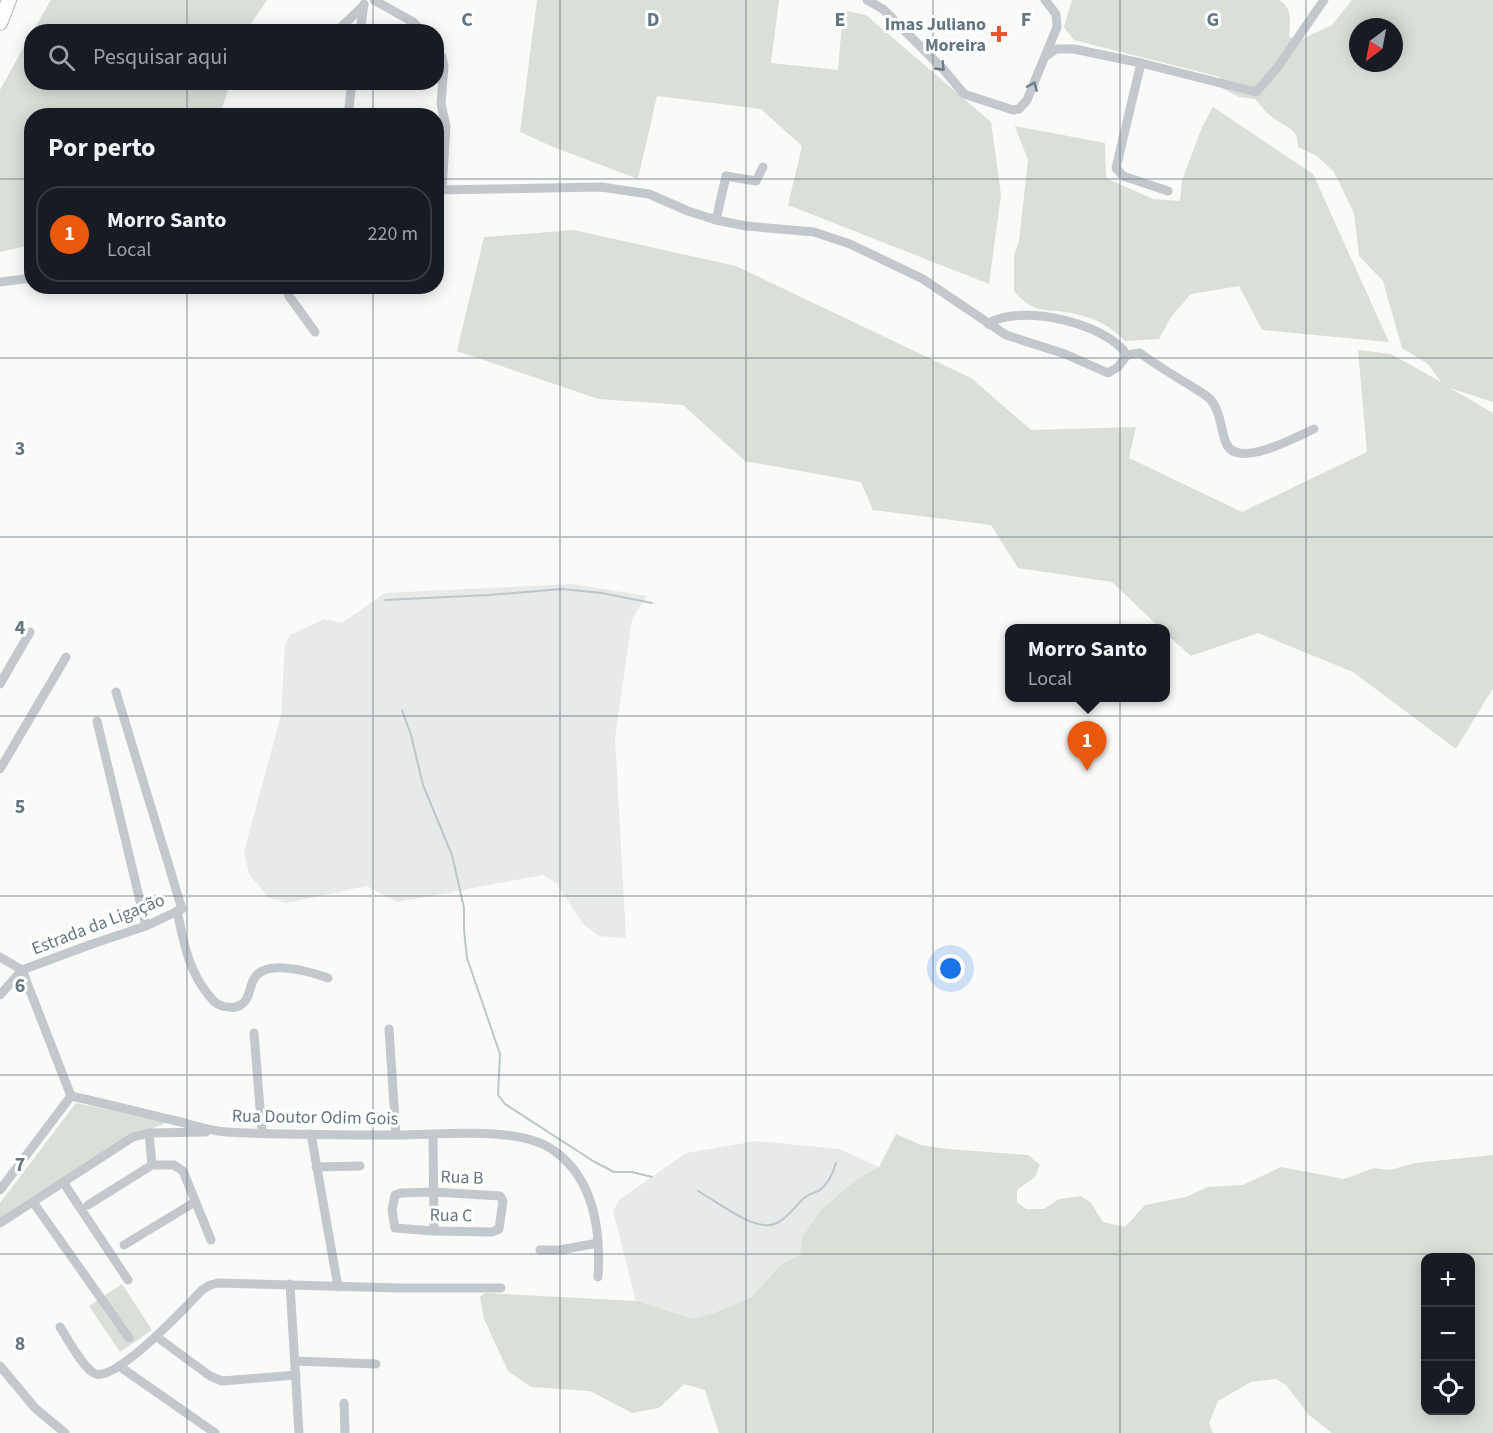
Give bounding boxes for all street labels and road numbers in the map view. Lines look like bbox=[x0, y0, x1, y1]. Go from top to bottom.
street label: Estrada da Ligação bbox=[28, 888, 168, 961]
street label: Rua Doutor Odim Gois bbox=[232, 1104, 398, 1131]
street label: Rua B bbox=[440, 1164, 484, 1191]
street label: Rua C bbox=[429, 1203, 473, 1228]

